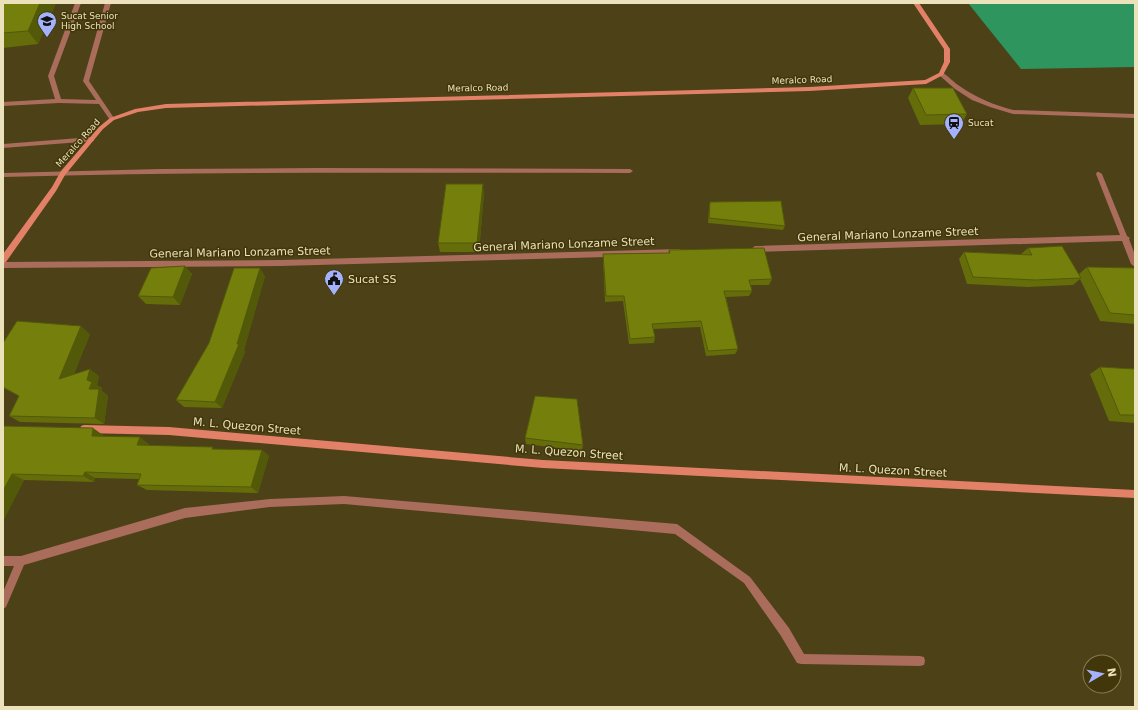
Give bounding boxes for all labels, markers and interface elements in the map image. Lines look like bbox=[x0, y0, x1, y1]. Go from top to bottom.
school or university icon: Sucat Senior High School bbox=[36, 10, 58, 38]
place label: Sucat Senior High School bbox=[61, 11, 118, 31]
street label: Meralco Road bbox=[771, 74, 833, 86]
street label: Meralco Road bbox=[447, 82, 509, 94]
station icon: Sucat bbox=[943, 112, 965, 140]
street label: Meralco Road bbox=[54, 117, 102, 169]
place label: Sucat bbox=[968, 118, 994, 128]
street label: General Mariano Lonzame Street bbox=[797, 225, 979, 244]
street label: General Mariano Lonzame Street bbox=[473, 235, 655, 254]
street label: General Mariano Lonzame Street bbox=[149, 244, 331, 261]
public building icon: Sucat SS bbox=[323, 268, 345, 296]
place label: Sucat SS bbox=[348, 273, 397, 286]
street label: M. L. Quezon Street bbox=[192, 415, 302, 438]
street label: M. L. Quezon Street bbox=[514, 442, 624, 463]
street label: M. L. Quezon Street bbox=[839, 461, 948, 480]
north arrow bbox=[1082, 654, 1122, 694]
text: N bbox=[1104, 667, 1119, 678]

